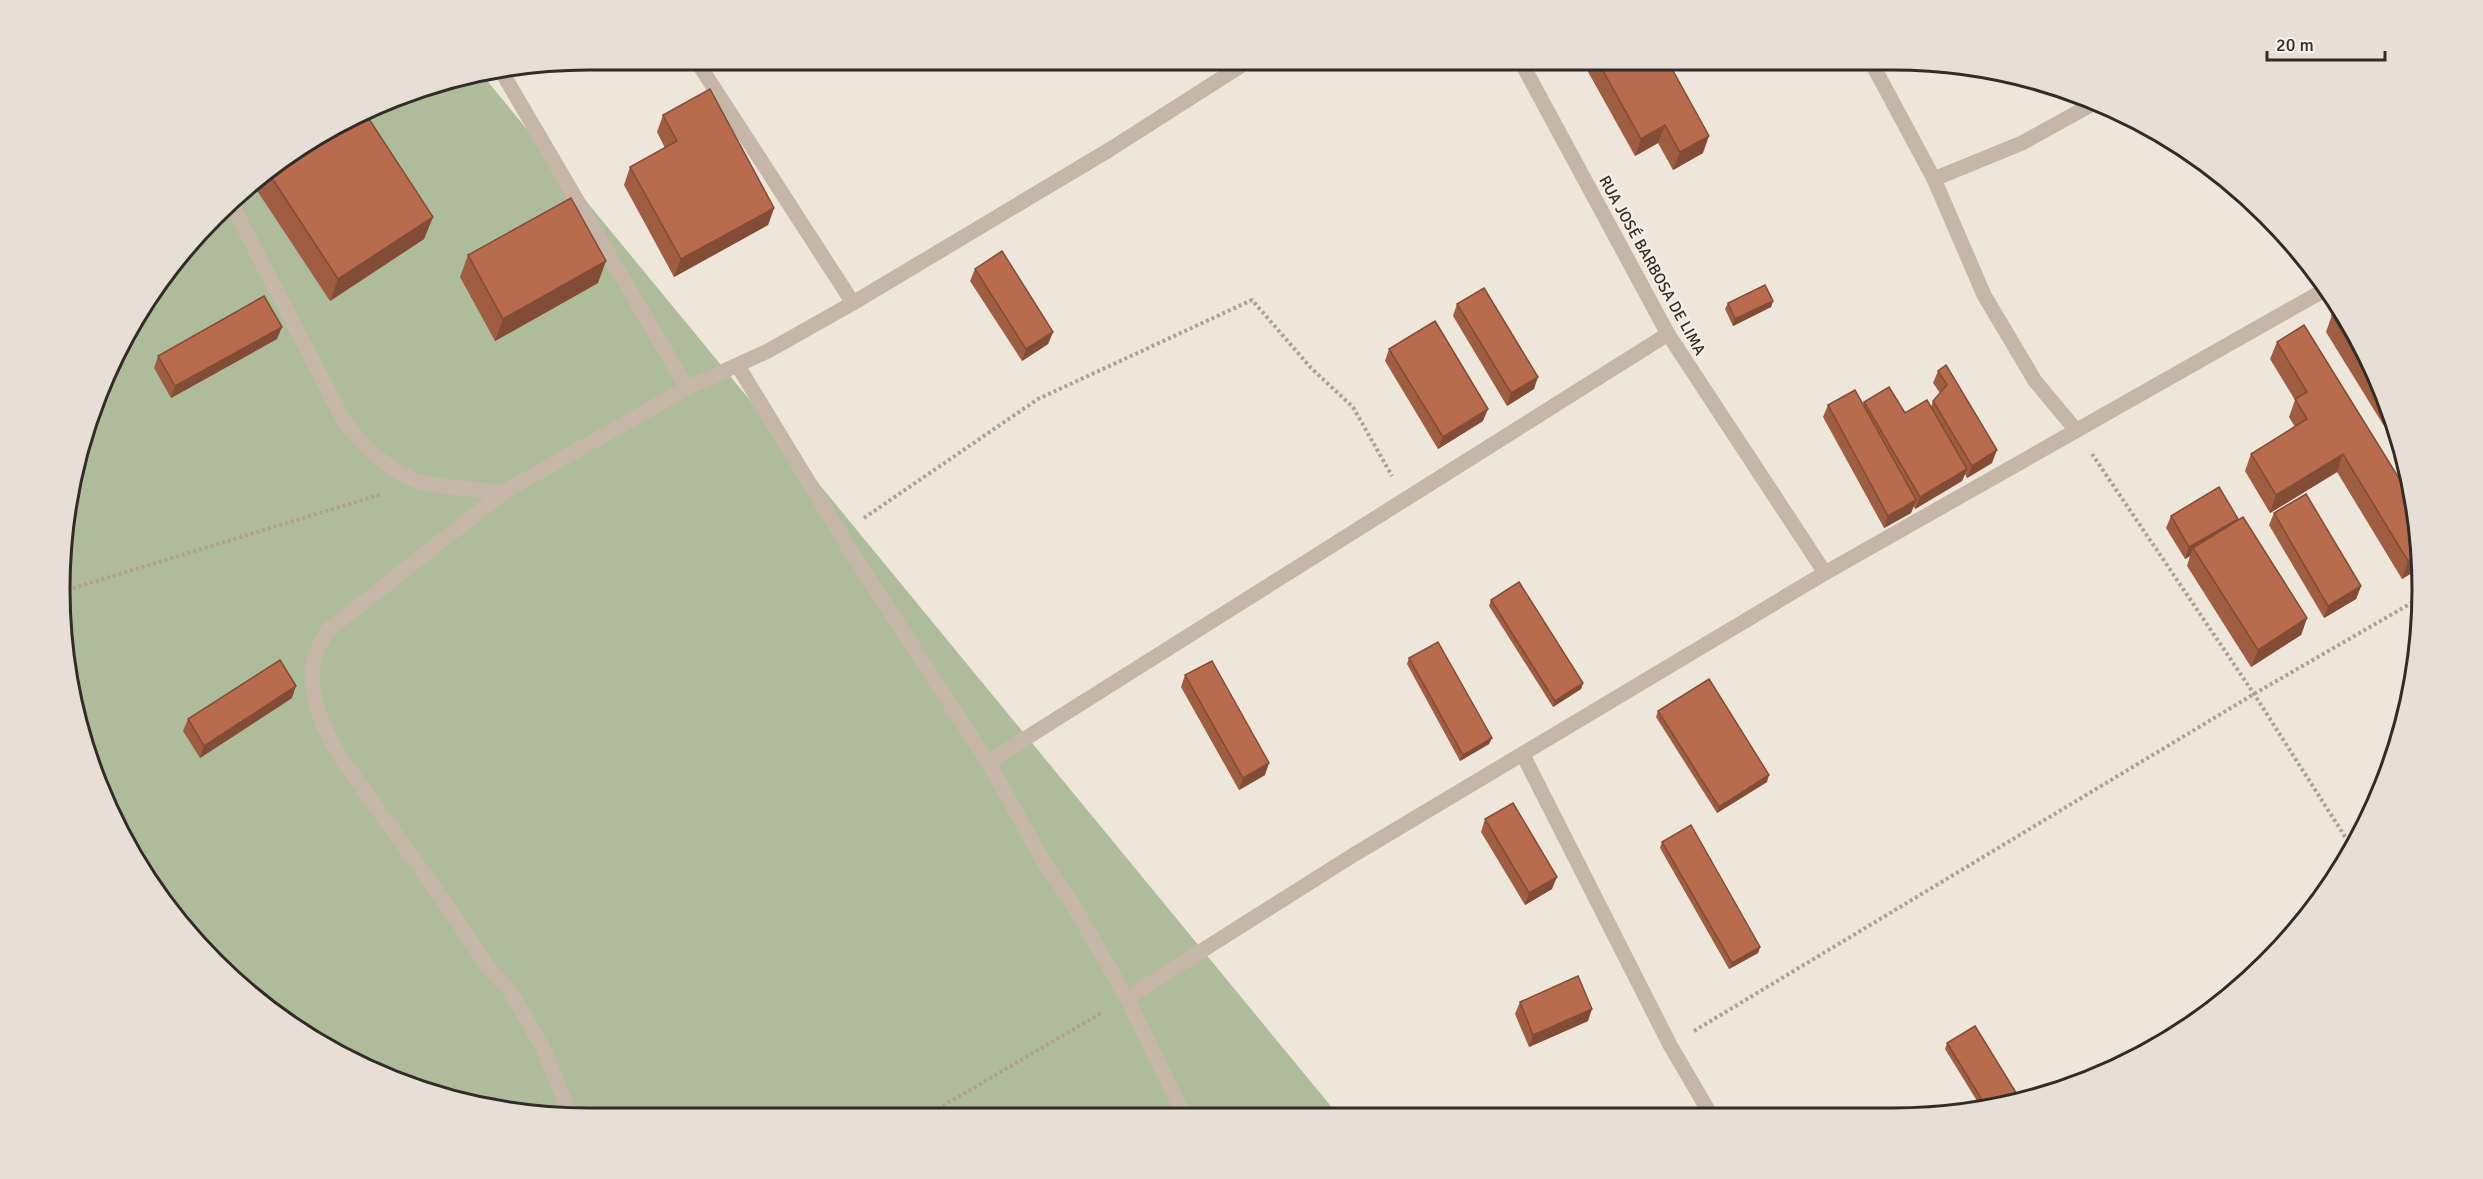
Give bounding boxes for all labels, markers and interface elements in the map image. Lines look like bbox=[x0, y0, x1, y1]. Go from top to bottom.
scale bar bbox=[2267, 24, 2386, 62]
text: 20 m bbox=[2276, 34, 2314, 56]
street label: RUA JOSÉ BARBOSA DE LIMA bbox=[1594, 172, 1710, 359]

